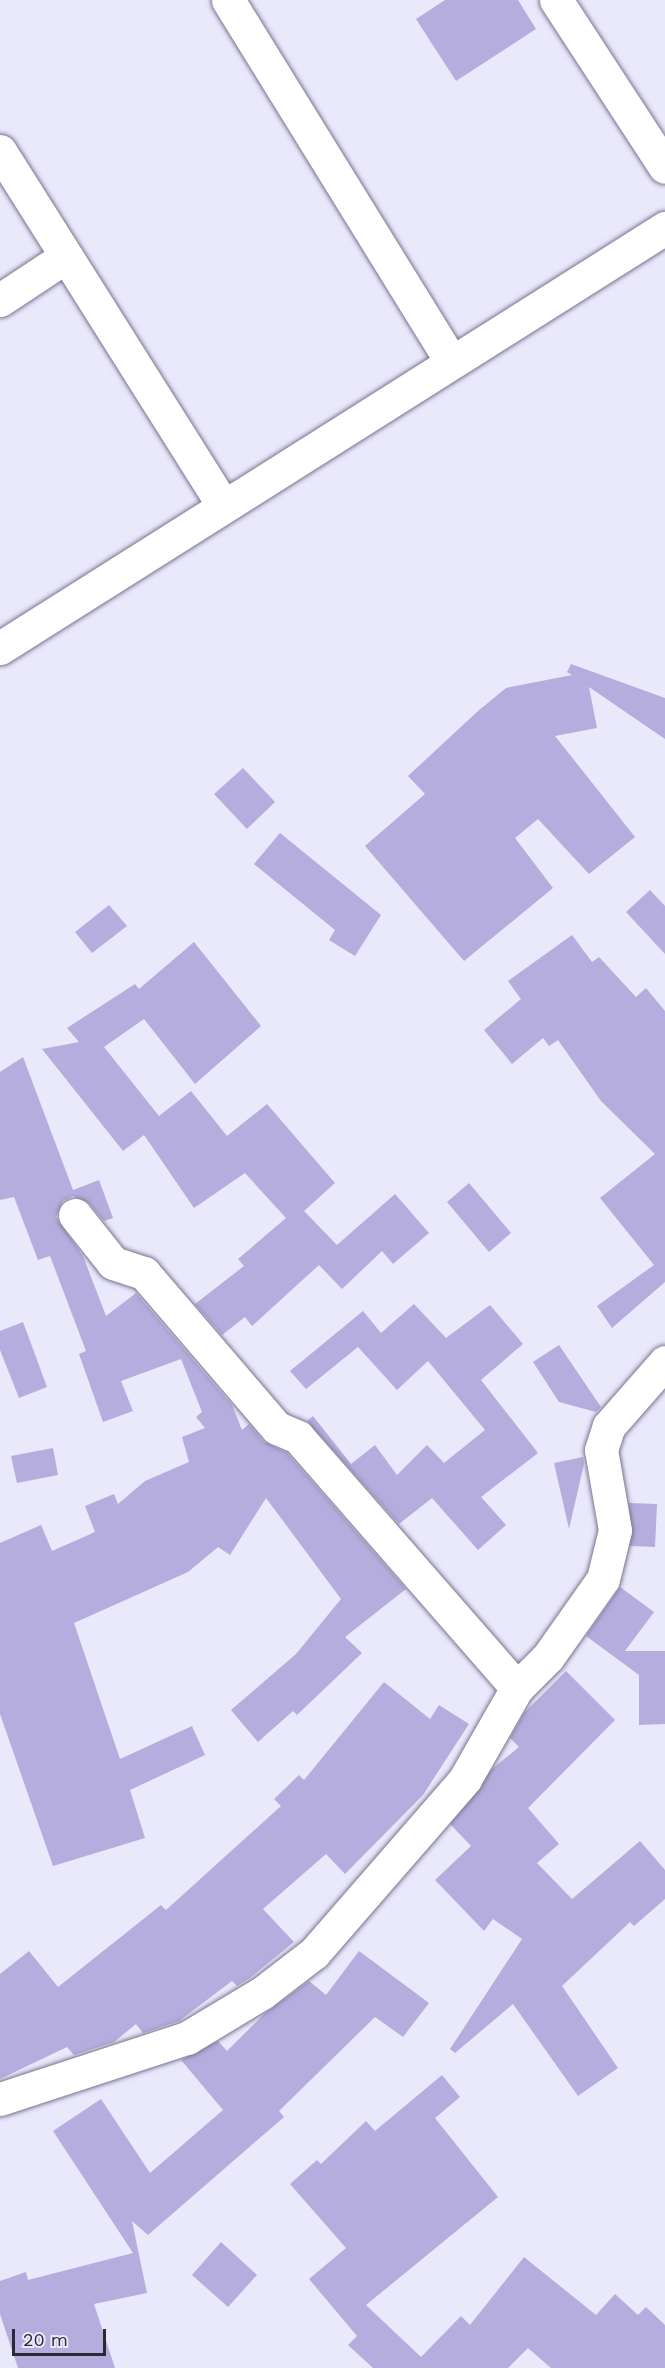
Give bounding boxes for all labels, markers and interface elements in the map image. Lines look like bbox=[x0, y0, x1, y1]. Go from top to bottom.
scale bar bbox=[15, 2317, 110, 2355]
text: 20 m bbox=[23, 2329, 68, 2350]

